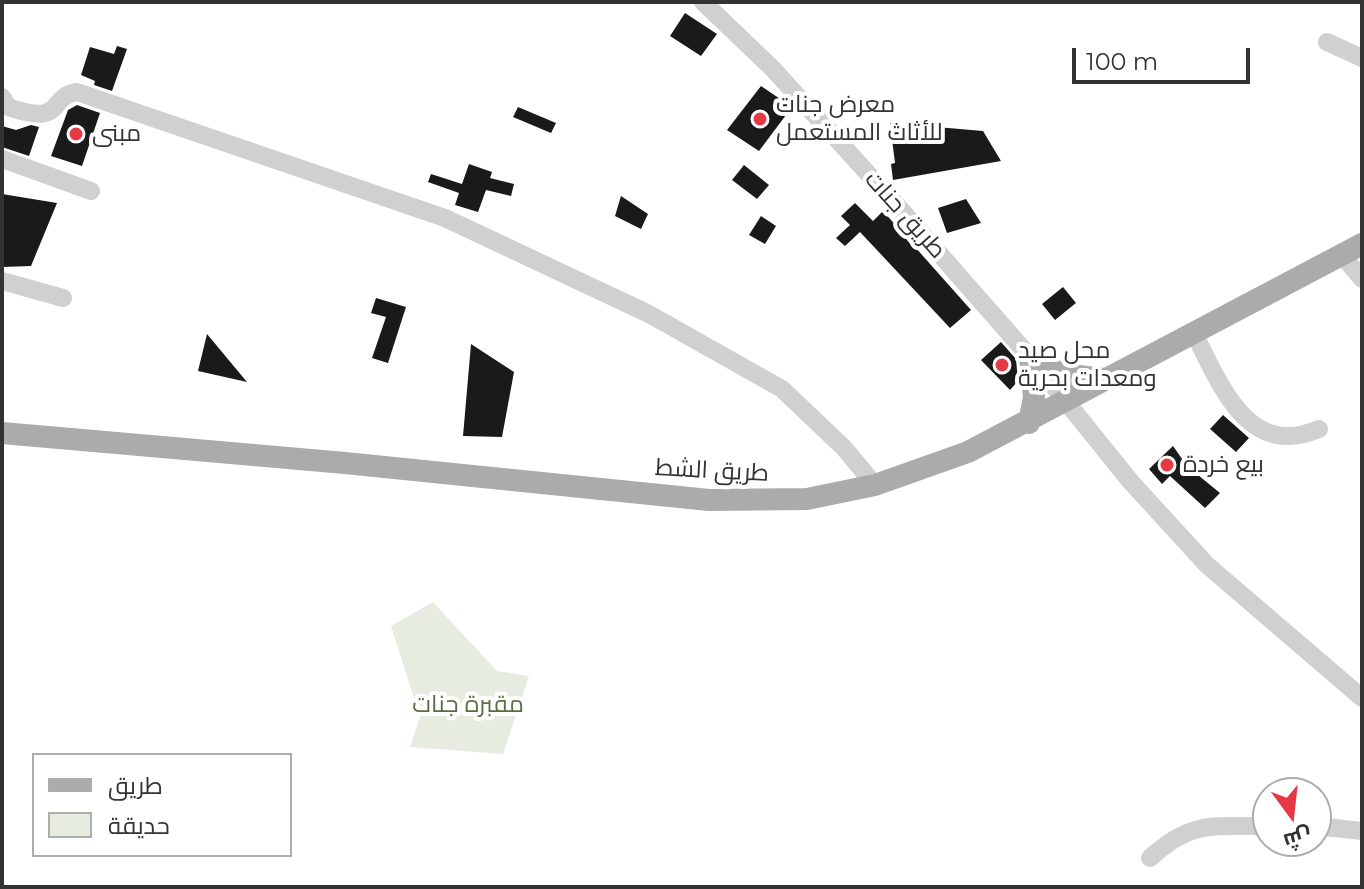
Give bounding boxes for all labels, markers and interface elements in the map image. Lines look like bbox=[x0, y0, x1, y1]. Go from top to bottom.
scale bar bbox=[1076, 32, 1254, 82]
text: 100 m bbox=[1086, 47, 1158, 76]
place label: معرض جنات للأثاث المستعمل bbox=[776, 91, 943, 147]
marker: معرض جنات للأثاث المستعمل bbox=[751, 110, 769, 128]
place label: مبنى bbox=[92, 120, 141, 148]
marker: مبنى bbox=[67, 125, 85, 143]
street label: طريق جنات bbox=[858, 165, 952, 265]
place label: محل صيد ومعدات بحرية bbox=[1018, 337, 1157, 393]
marker: محل صيد ومعدات بحرية bbox=[993, 356, 1011, 374]
place label: بيع خردة bbox=[1183, 451, 1264, 479]
street label: طريق الشط bbox=[654, 454, 770, 488]
marker: بيع خردة bbox=[1158, 456, 1176, 474]
park label: مقبرة جنات bbox=[412, 691, 524, 719]
legend bbox=[32, 753, 292, 857]
text: طريق bbox=[108, 771, 163, 800]
north arrow bbox=[1252, 777, 1332, 857]
text: حديقة bbox=[108, 811, 170, 840]
text: ش bbox=[1281, 822, 1315, 855]

